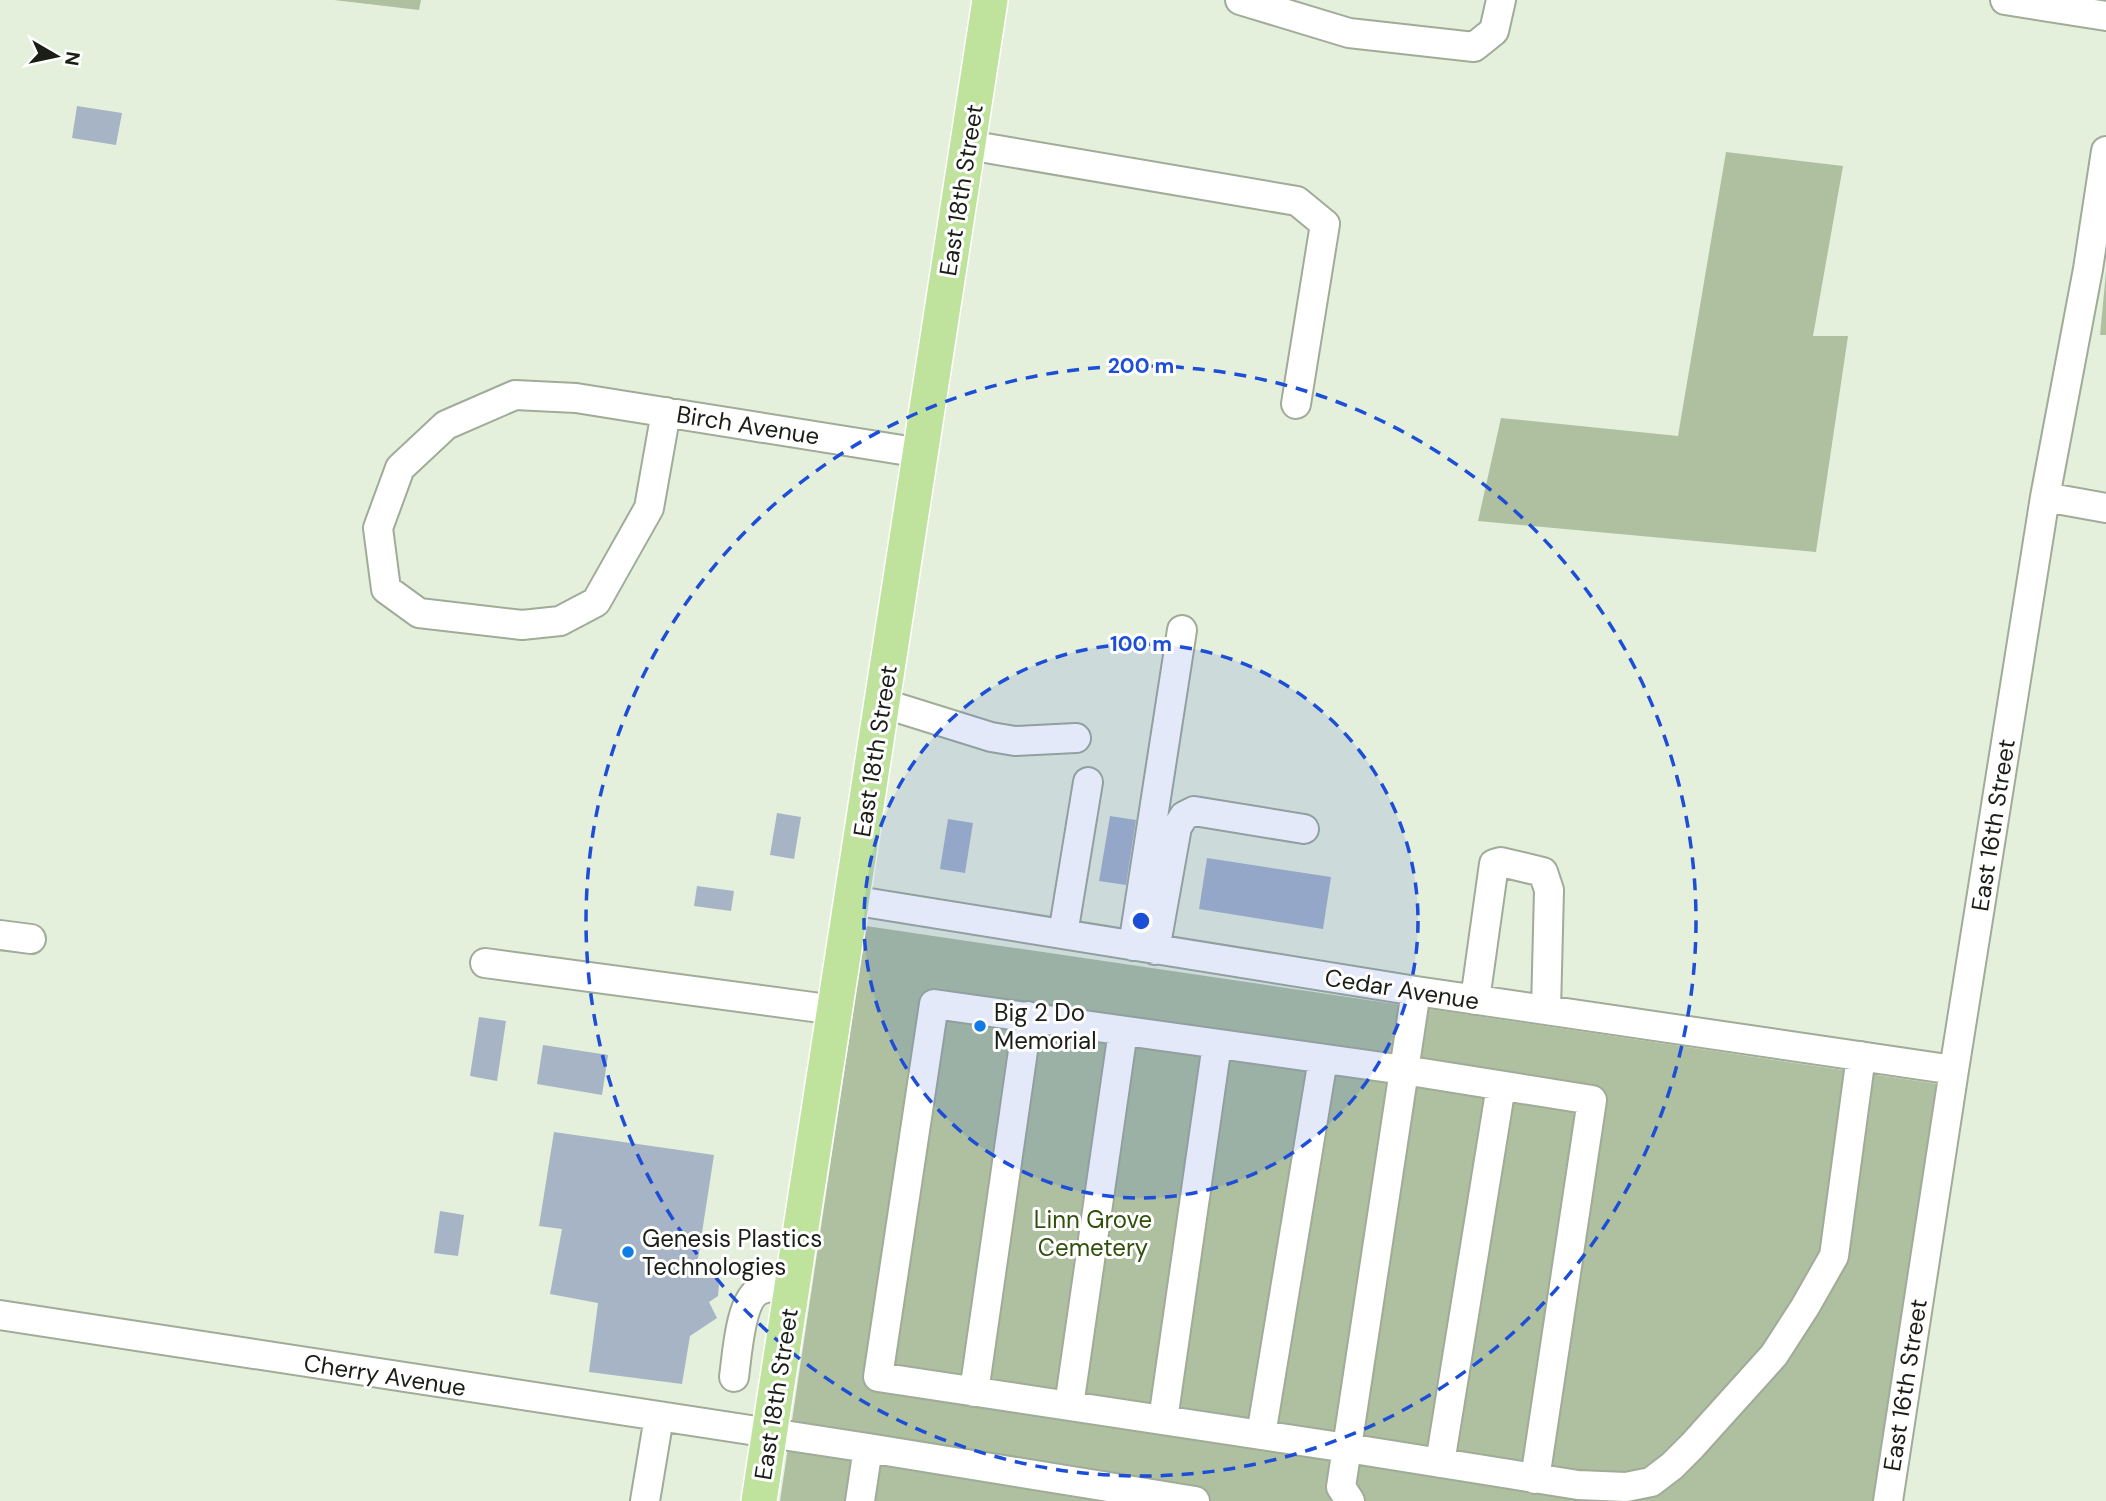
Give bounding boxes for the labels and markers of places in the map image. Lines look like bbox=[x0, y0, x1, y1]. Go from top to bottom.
centre of rings bbox=[1129, 909, 1153, 933]
place label: Big 2 Do Memorial bbox=[994, 997, 1096, 1056]
marker: Big 2 Do Memorial bbox=[972, 1018, 988, 1034]
place label: Genesis Plastics Technologies bbox=[642, 1223, 822, 1282]
marker: Genesis Plastics Technologies bbox=[620, 1244, 636, 1260]

